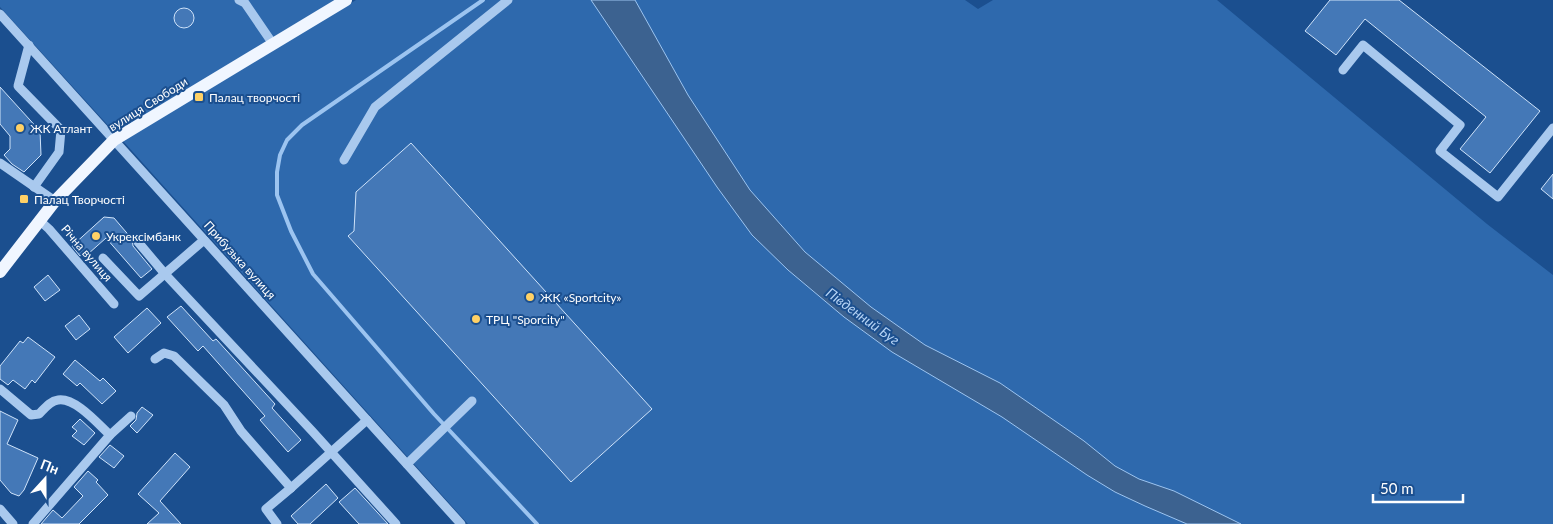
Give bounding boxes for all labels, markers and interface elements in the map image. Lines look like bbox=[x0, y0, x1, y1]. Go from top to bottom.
street label: вулиця Свободи bbox=[106, 74, 190, 134]
place label: Палац творчості bbox=[209, 90, 300, 105]
marker: Палац творчості bbox=[193, 91, 205, 103]
place label: ЖК Атлант bbox=[30, 121, 92, 136]
marker: ЖК Атлант bbox=[14, 122, 26, 134]
place label: Палац Творчості bbox=[34, 192, 125, 207]
marker: Палац Творчості bbox=[18, 193, 30, 205]
street label: Прибузька вулиця bbox=[201, 218, 279, 302]
street label: Річна вулиця bbox=[58, 221, 116, 285]
place label: Укрексімбанк bbox=[106, 229, 182, 244]
marker: Укрексімбанк bbox=[90, 230, 102, 242]
water label: Південний Буг bbox=[823, 284, 903, 348]
place label: ЖК «Sportcity» bbox=[540, 290, 622, 305]
marker: ЖК «Sportcity» bbox=[524, 291, 536, 303]
place label: ТРЦ "Sporcity" bbox=[486, 312, 565, 327]
marker: ТРЦ "Sporcity" bbox=[470, 313, 482, 325]
north arrow bbox=[20, 454, 70, 504]
text: Пн bbox=[38, 455, 61, 478]
scale bar bbox=[1373, 472, 1463, 504]
text: 50 m bbox=[1380, 479, 1414, 497]

